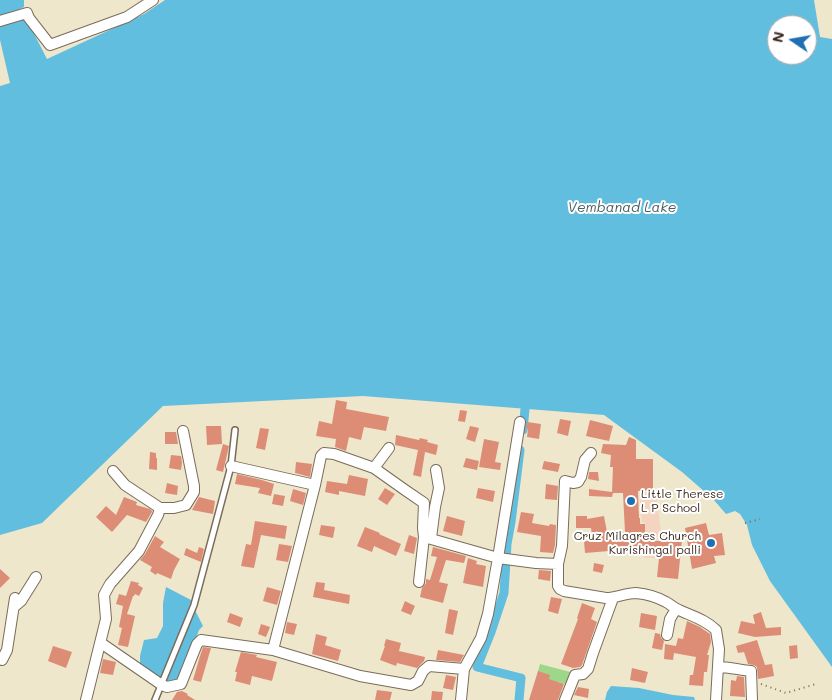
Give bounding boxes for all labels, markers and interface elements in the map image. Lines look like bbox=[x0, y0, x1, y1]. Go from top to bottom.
north arrow bbox=[767, 15, 817, 65]
text: N bbox=[767, 30, 788, 44]
water label: Vembanad Lake bbox=[568, 200, 676, 216]
place label: Little Therese L P School bbox=[641, 487, 723, 515]
marker: Little Therese L P School bbox=[625, 495, 637, 507]
place label: Cruz Milagres Church Kurishingal palli bbox=[574, 529, 701, 557]
marker: Cruz Milagres Church Kurishingal palli bbox=[705, 537, 717, 549]

